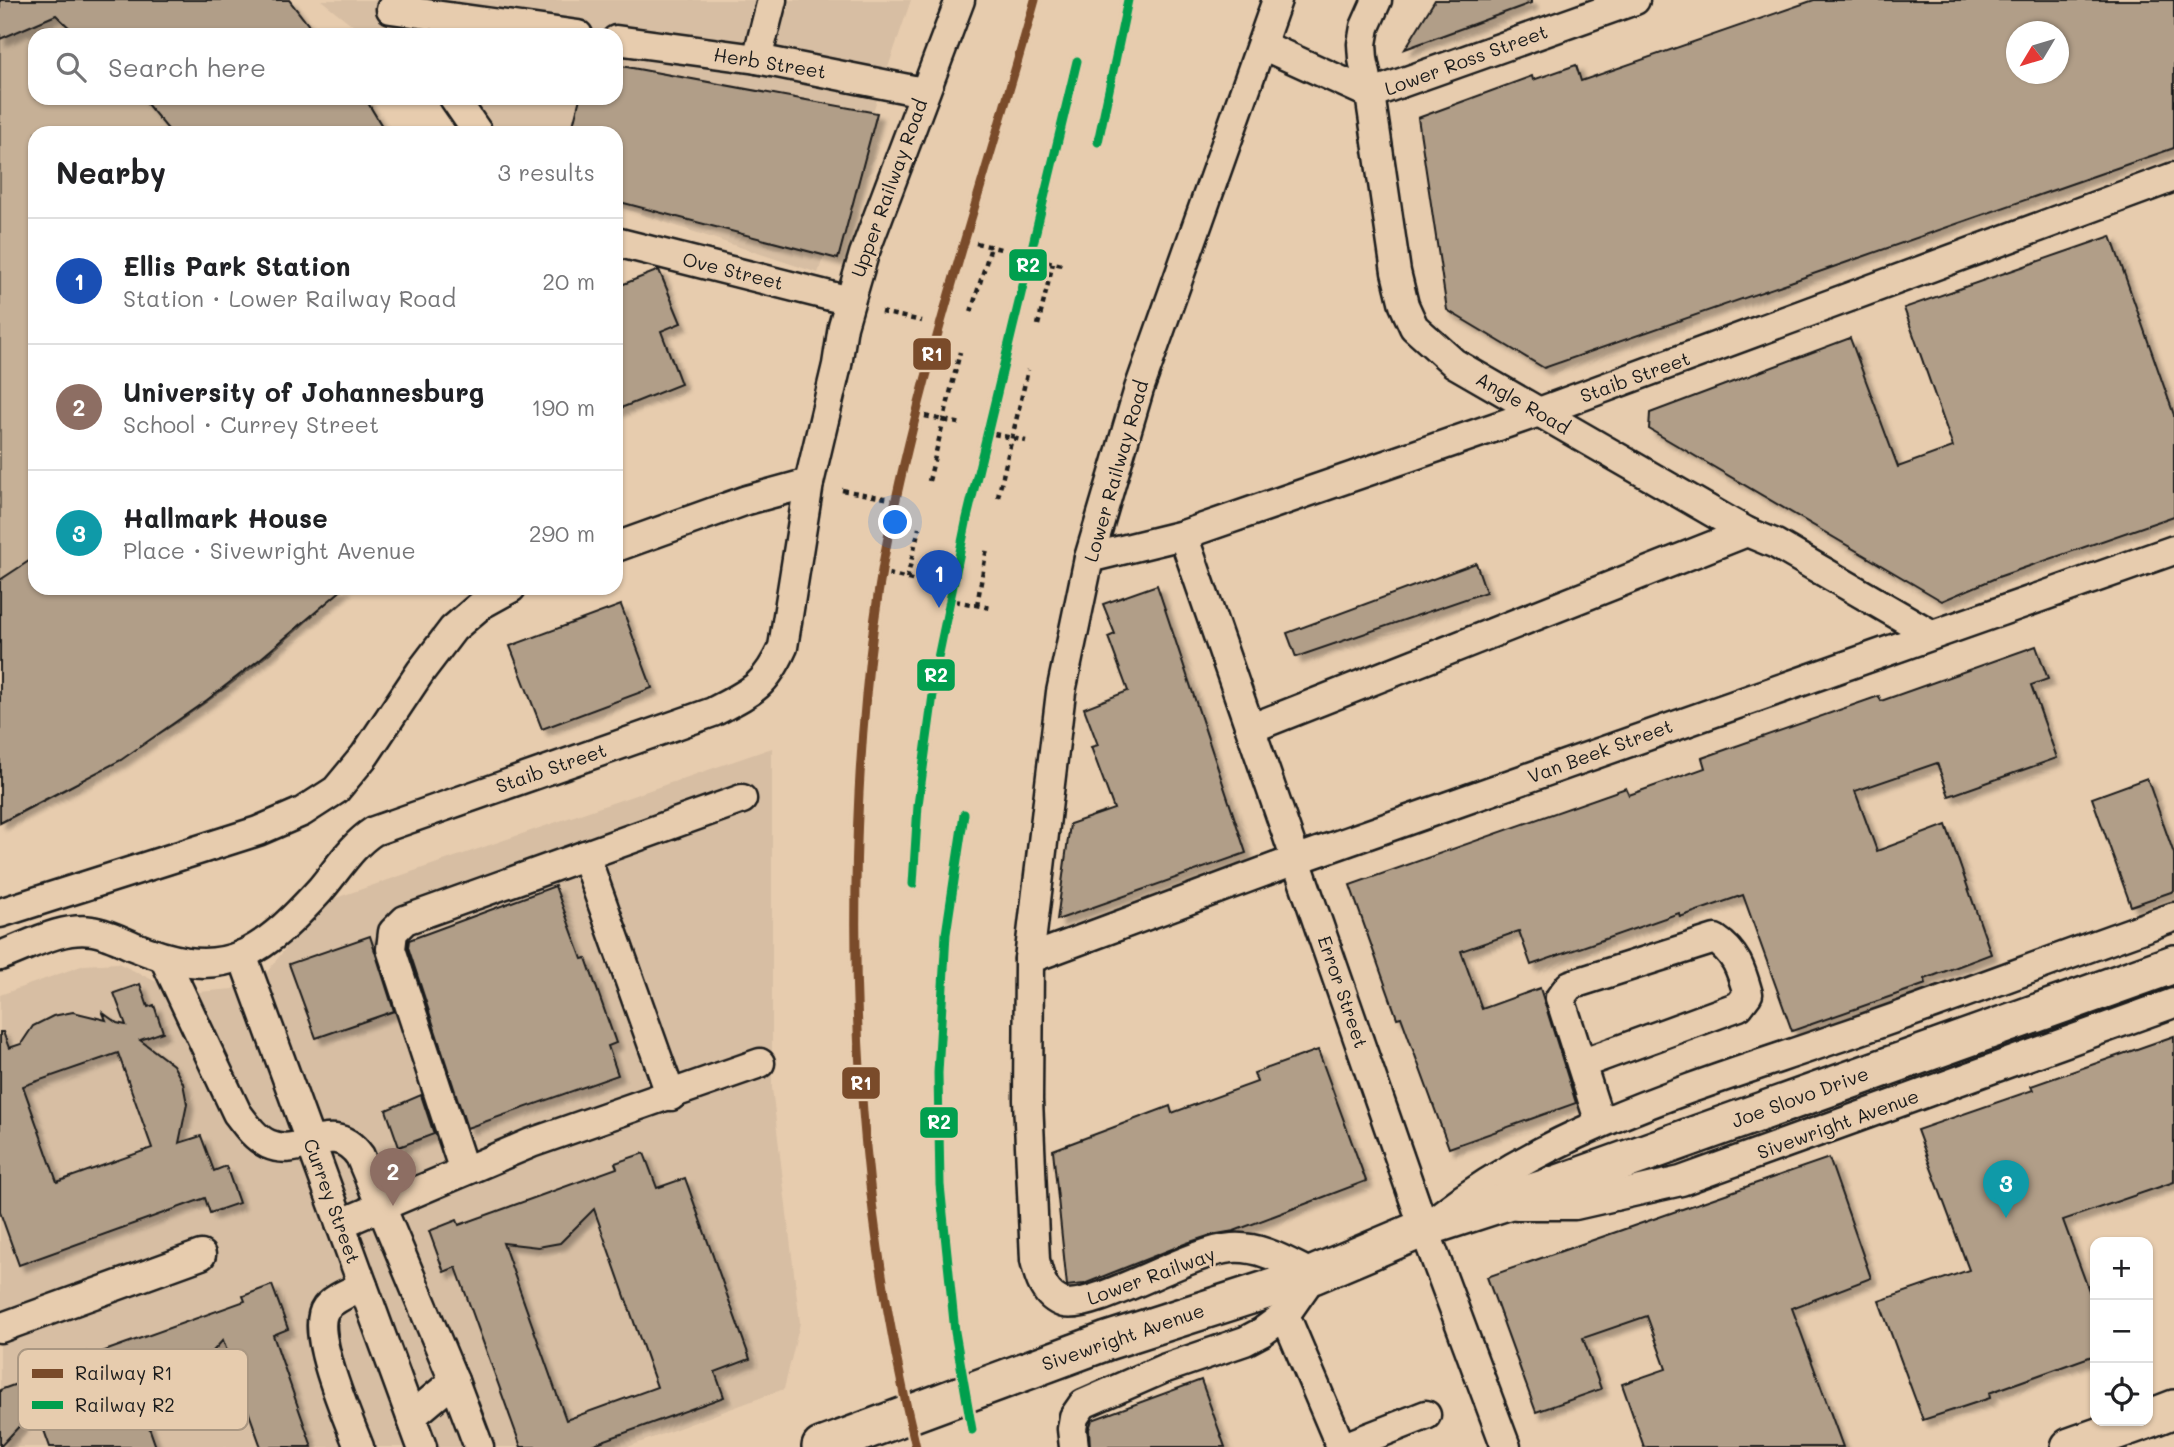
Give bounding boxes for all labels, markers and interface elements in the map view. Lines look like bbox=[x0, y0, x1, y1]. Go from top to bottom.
street label: Lower Ross Street bbox=[1381, 18, 1551, 101]
north arrow bbox=[2006, 21, 2069, 84]
search box bbox=[28, 28, 623, 105]
street label: Herb Street bbox=[712, 41, 828, 84]
icon: search bbox=[52, 48, 90, 86]
text: Search here bbox=[108, 50, 266, 84]
street label: Upper Railway Road bbox=[845, 95, 932, 280]
text: Nearby bbox=[56, 152, 166, 192]
text: 3 results bbox=[498, 157, 595, 187]
street label: Ove Street bbox=[680, 246, 786, 295]
line badge: R2 bbox=[1008, 248, 1048, 282]
text: Ellis Park Station bbox=[123, 249, 350, 283]
text: R2 bbox=[1016, 252, 1040, 277]
text: 1 bbox=[74, 266, 84, 296]
text: 20 m bbox=[542, 266, 595, 296]
text: Station · Lower Railway Road bbox=[123, 283, 456, 313]
line badge: R1 bbox=[912, 337, 952, 371]
text: R1 bbox=[921, 341, 943, 366]
street label: Staib Street bbox=[1576, 345, 1693, 408]
street label: Angle Road bbox=[1472, 366, 1575, 440]
text: University of Johannesburg bbox=[123, 375, 484, 409]
street label: Lower Railway Road bbox=[1078, 377, 1153, 565]
text: 2 bbox=[73, 392, 85, 422]
text: 190 m bbox=[531, 392, 595, 422]
text: School · Currey Street bbox=[123, 409, 379, 439]
text: Hallmark House bbox=[123, 501, 328, 535]
your location bbox=[878, 505, 912, 539]
text: 3 bbox=[72, 518, 86, 548]
text: 290 m bbox=[529, 518, 595, 548]
text: Place · Sivewright Avenue bbox=[123, 535, 416, 565]
pin: 1 bbox=[916, 550, 962, 608]
line badge: R2 bbox=[916, 658, 956, 692]
text: R2 bbox=[924, 662, 948, 687]
street label: Van Beek Street bbox=[1524, 713, 1676, 788]
street label: Staib Street bbox=[492, 737, 609, 798]
street label: Error Street bbox=[1313, 932, 1374, 1051]
street label: Joe Slovo Drive bbox=[1728, 1060, 1872, 1133]
line badge: R1 bbox=[841, 1066, 881, 1100]
text: R1 bbox=[850, 1070, 872, 1095]
street label: Sivewright Avenue bbox=[1754, 1083, 1922, 1164]
line badge: R2 bbox=[919, 1106, 959, 1139]
text: R2 bbox=[927, 1109, 951, 1134]
street label: Currey Street bbox=[298, 1135, 367, 1267]
pin: 2 bbox=[370, 1148, 416, 1206]
pin: 3 bbox=[1983, 1160, 2029, 1218]
map controls bbox=[2090, 1237, 2153, 1426]
button: + bbox=[2090, 1237, 2153, 1300]
street label: Lower Railway bbox=[1083, 1241, 1218, 1310]
street label: Sivewright Avenue bbox=[1038, 1297, 1207, 1376]
button: − bbox=[2090, 1300, 2153, 1363]
legend bbox=[18, 1349, 248, 1430]
text: Railway R1 bbox=[75, 1360, 173, 1385]
button: locate bbox=[2090, 1363, 2153, 1426]
text: Railway R2 bbox=[75, 1392, 175, 1417]

